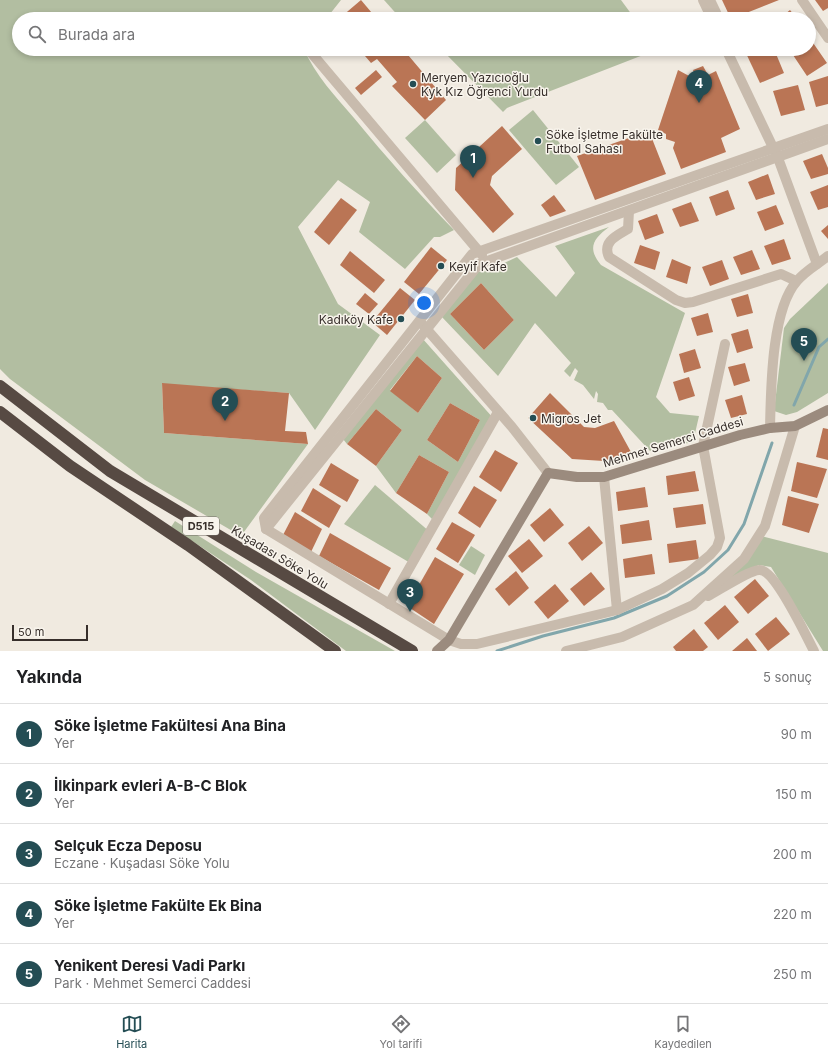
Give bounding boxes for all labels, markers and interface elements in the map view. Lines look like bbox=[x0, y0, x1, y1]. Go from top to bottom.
search box bbox=[12, 12, 816, 56]
icon: search bbox=[26, 23, 48, 45]
text: Burada ara bbox=[58, 25, 135, 44]
place label: Meryem Yazıcıoğlu Kyk Kız Öğrenci Yurdu bbox=[421, 70, 548, 99]
pin: 4 bbox=[686, 70, 712, 103]
marker: Meryem Yazıcıoğlu Kyk Kız Öğrenci Yurdu bbox=[408, 79, 418, 89]
place label: Söke İşletme Fakülte Futbol Sahası bbox=[546, 127, 663, 156]
marker: Söke İşletme Fakülte Futbol Sahası bbox=[533, 136, 543, 146]
pin: 1 bbox=[460, 145, 486, 178]
place label: Keyif Kafe bbox=[449, 259, 507, 274]
marker: Keyif Kafe bbox=[436, 261, 446, 271]
your location bbox=[414, 293, 434, 313]
place label: Kadıköy Kafe bbox=[319, 312, 393, 327]
marker: Kadıköy Kafe bbox=[396, 314, 406, 324]
pin: 5 bbox=[791, 328, 817, 361]
pin: 2 bbox=[212, 388, 238, 421]
place label: Migros Jet bbox=[541, 411, 601, 426]
marker: Migros Jet bbox=[528, 413, 538, 423]
street label: Mehmet Semerci Caddesi bbox=[601, 413, 745, 470]
road number: D515 bbox=[183, 517, 219, 535]
street label: Kuşadası Söke Yolu bbox=[229, 522, 331, 592]
pin: 3 bbox=[397, 579, 423, 612]
scale bar bbox=[12, 623, 88, 642]
text: 50 m bbox=[18, 625, 44, 639]
text: Yakında bbox=[16, 667, 82, 687]
text: 5 sonuç bbox=[763, 669, 812, 685]
text: Söke İşletme Fakültesi Ana Bina bbox=[54, 716, 286, 735]
text: 1 bbox=[26, 726, 32, 742]
text: 90 m bbox=[781, 726, 812, 742]
text: Yer bbox=[54, 735, 74, 751]
text: İlkinpark evleri A-B-C Blok bbox=[54, 776, 247, 795]
text: 2 bbox=[25, 786, 33, 802]
text: 150 m bbox=[776, 786, 812, 802]
text: Yer bbox=[54, 795, 74, 811]
text: Selçuk Ecza Deposu bbox=[54, 836, 202, 855]
text: 3 bbox=[25, 846, 33, 862]
text: 200 m bbox=[773, 846, 812, 862]
text: Eczane · Kuşadası Söke Yolu bbox=[54, 855, 230, 871]
text: Söke İşletme Fakülte Ek Bina bbox=[54, 896, 262, 915]
text: 4 bbox=[25, 906, 33, 922]
text: 220 m bbox=[773, 906, 812, 922]
text: Yer bbox=[54, 915, 74, 931]
text: Yenikent Deresi Vadi Parkı bbox=[54, 956, 245, 975]
text: 5 bbox=[25, 966, 33, 982]
text: 250 m bbox=[773, 966, 812, 982]
text: Park · Mehmet Semerci Caddesi bbox=[54, 975, 251, 991]
tab: Harita bbox=[116, 1013, 147, 1051]
tab: Yol tarifi bbox=[380, 1013, 422, 1051]
tab: Kaydedilen bbox=[654, 1013, 712, 1051]

